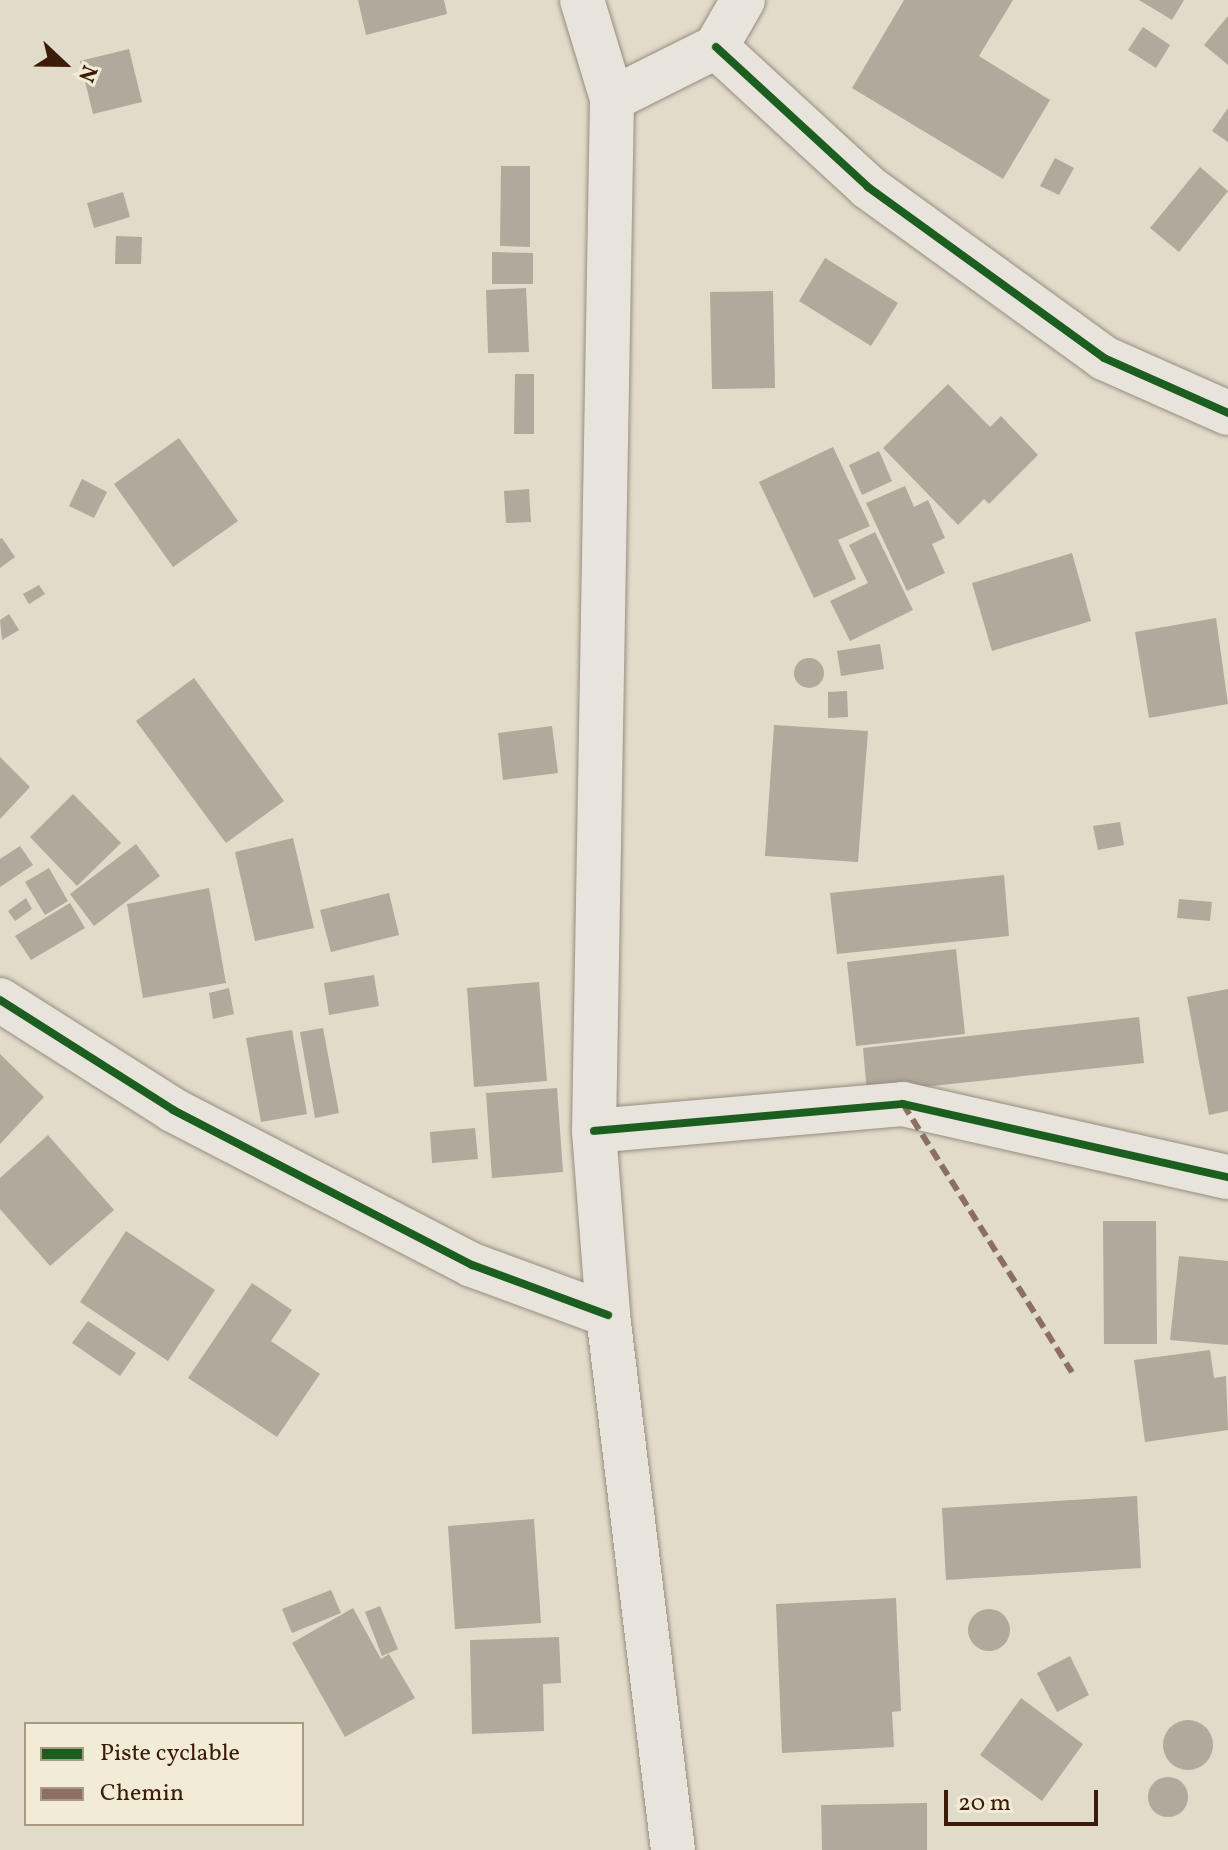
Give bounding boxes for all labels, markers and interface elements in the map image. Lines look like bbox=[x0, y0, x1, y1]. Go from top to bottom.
north arrow bbox=[24, 24, 104, 104]
text: N bbox=[69, 60, 104, 86]
legend bbox=[24, 1722, 304, 1826]
text: Piste cyclable bbox=[100, 1737, 240, 1771]
scale bar bbox=[948, 1774, 1102, 1824]
text: Chemin bbox=[100, 1777, 184, 1811]
text: 20 m bbox=[958, 1787, 1011, 1821]

